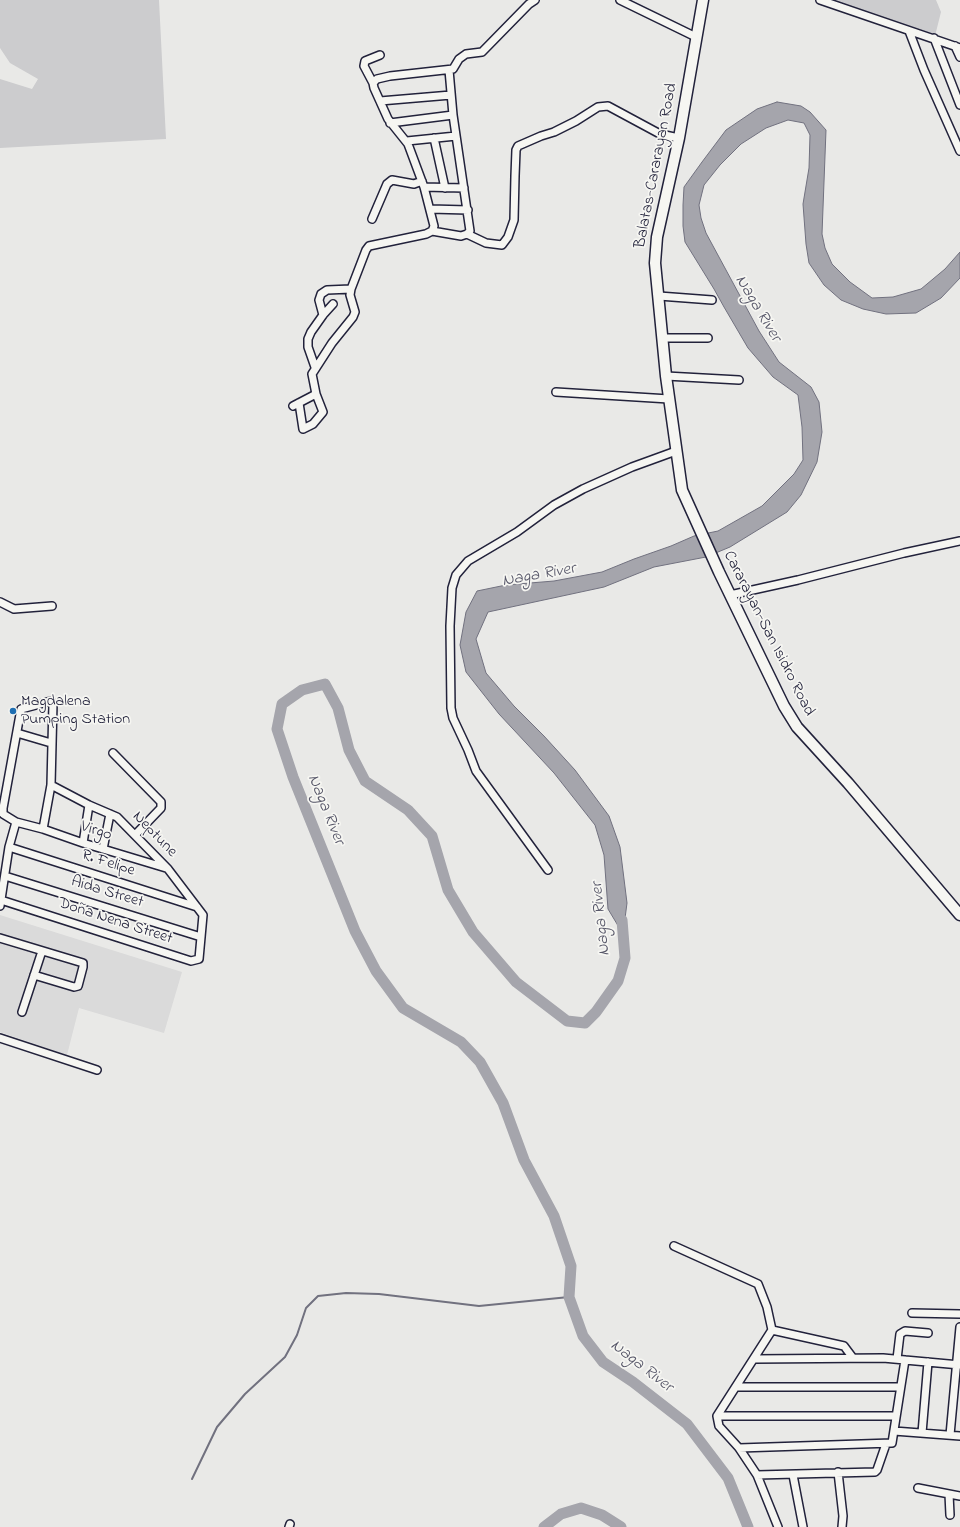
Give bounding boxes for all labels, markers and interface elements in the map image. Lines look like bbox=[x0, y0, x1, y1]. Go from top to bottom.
street label: Balatas-Cararayan Road bbox=[632, 82, 682, 250]
water label: Naga River bbox=[729, 272, 785, 346]
street label: Cararayan-San Isidro Road bbox=[718, 548, 818, 720]
water label: Naga River bbox=[501, 560, 577, 592]
place label: Magdalena Pumping Station bbox=[21, 692, 130, 730]
marker: Magdalena Pumping Station bbox=[8, 706, 18, 716]
water label: Naga River bbox=[302, 772, 348, 848]
street label: Neptune bbox=[128, 808, 180, 862]
street label: Virgo bbox=[78, 818, 114, 846]
street label: R. Felipe bbox=[79, 846, 137, 882]
street label: Aida Street bbox=[68, 873, 146, 913]
water label: Naga River bbox=[588, 881, 616, 957]
street label: Doña Nena Street bbox=[55, 894, 175, 950]
water label: Naga River bbox=[606, 1336, 676, 1398]

